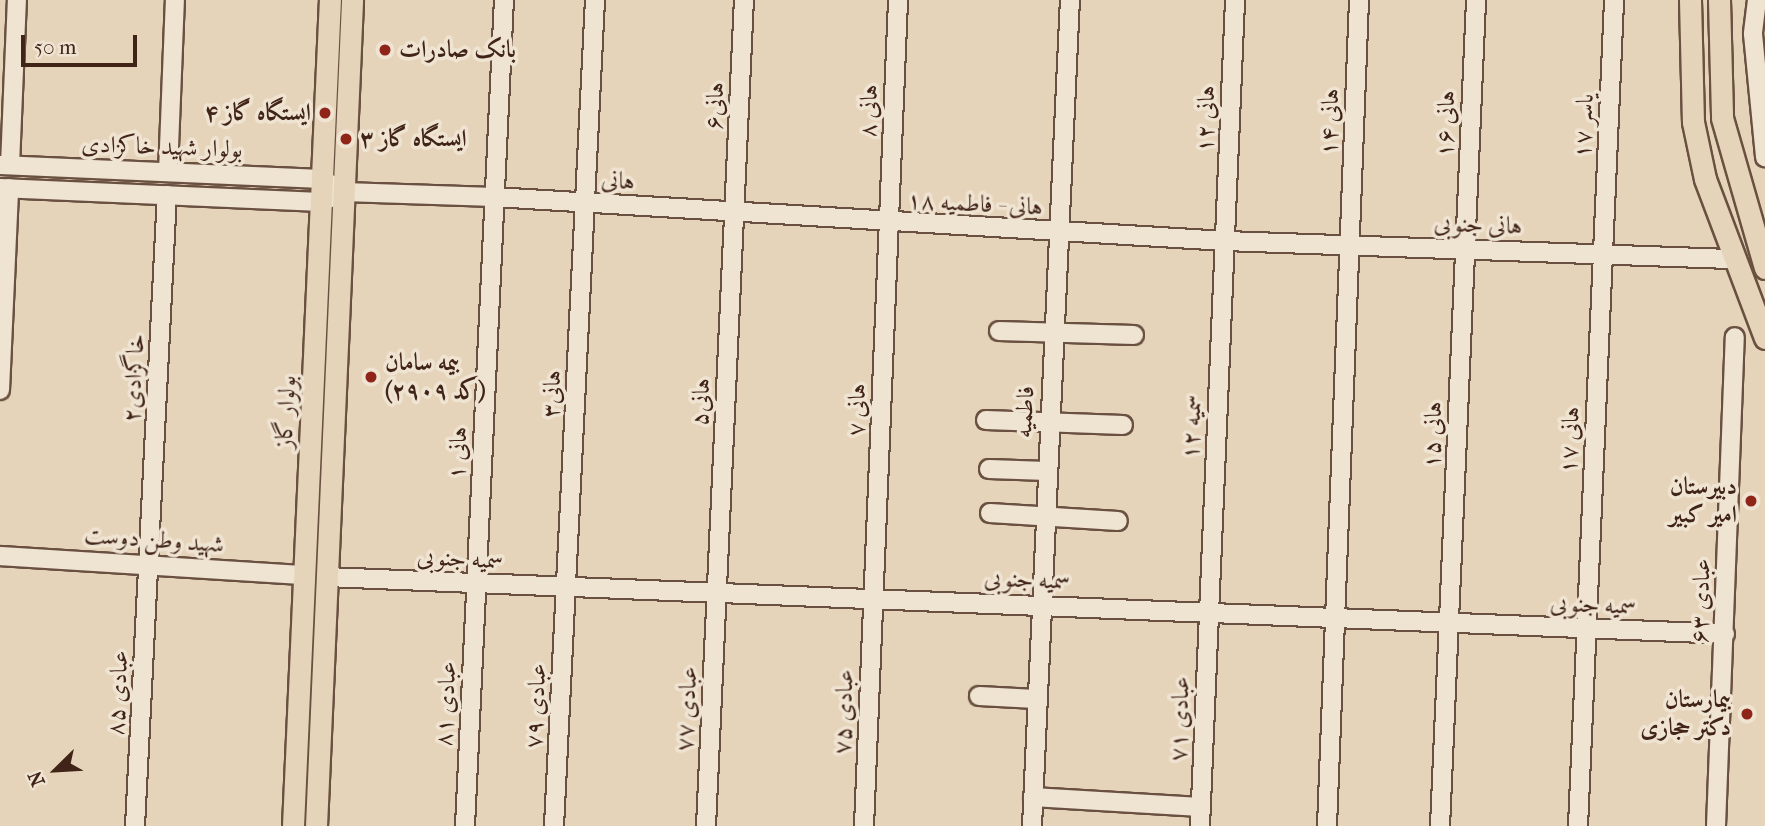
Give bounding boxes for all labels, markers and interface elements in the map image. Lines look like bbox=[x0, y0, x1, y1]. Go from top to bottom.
scale bar bbox=[24, 21, 140, 65]
text: 50 m bbox=[34, 35, 77, 59]
place label: بانک صادرات bbox=[399, 36, 516, 64]
marker: بانک صادرات bbox=[377, 42, 393, 58]
street label: هانی۶ bbox=[699, 81, 731, 131]
street label: هانی ۸ bbox=[854, 84, 884, 138]
street label: هانی ۱۲ bbox=[1190, 85, 1222, 153]
street label: هانی ۱۴ bbox=[1314, 88, 1346, 156]
street label: هانی ۱۶ bbox=[1430, 90, 1462, 158]
street label: یاسر ۱۷ bbox=[1568, 93, 1600, 159]
place label: ایستگاه گاز ۴ bbox=[204, 99, 311, 127]
marker: ایستگاه گاز ۴ bbox=[317, 105, 333, 121]
place label: ایستگاه گاز ۳ bbox=[360, 125, 467, 153]
street label: بولوار شهید خاکزادی bbox=[81, 130, 243, 164]
marker: ایستگاه گاز ۳ bbox=[338, 131, 354, 147]
street label: هانی bbox=[600, 165, 636, 197]
street label: هانی - فاطمیه ۱۸ bbox=[906, 186, 1044, 222]
street label: هانی جنوبی bbox=[1433, 209, 1523, 241]
street label: خاگزادی۲ bbox=[117, 333, 151, 423]
place label: بیمه سامان (کد ۲۹۰۹) bbox=[385, 349, 486, 405]
marker: بیمه سامان (کد ۲۹۰۹) bbox=[363, 369, 379, 385]
street label: هانی۳ bbox=[536, 369, 568, 419]
street label: بولوار گاز bbox=[270, 375, 302, 449]
street label: هانی۵ bbox=[685, 377, 717, 427]
street label: هانی ۷ bbox=[842, 383, 872, 437]
street label: فاطمیه bbox=[1009, 385, 1041, 439]
street label: سمیه ۱۲ bbox=[1176, 394, 1208, 460]
street label: هانی ۱۵ bbox=[1417, 401, 1449, 469]
street label: هانی ۱۷ bbox=[1554, 406, 1586, 474]
street label: هانی ۱ bbox=[442, 426, 474, 480]
place label: دبیرستان امیر کبیر bbox=[1669, 473, 1737, 529]
marker: دبیرستان امیر کبیر bbox=[1743, 493, 1759, 509]
street label: شهید وطن دوست bbox=[83, 521, 225, 559]
street label: سمیه جنوبی bbox=[416, 542, 504, 576]
street label: عبادی ۶۳ bbox=[1685, 558, 1717, 644]
street label: سمیه جنوبی bbox=[983, 564, 1071, 596]
street label: سمیه جنوبی bbox=[1549, 589, 1637, 621]
street label: عبادی ۸۵ bbox=[101, 650, 135, 736]
street label: عبادی ۸۱ bbox=[429, 661, 463, 747]
street label: عبادی ۷۹ bbox=[519, 663, 553, 749]
street label: عبادی ۷۷ bbox=[670, 666, 704, 752]
street label: عبادی ۷۵ bbox=[828, 669, 860, 755]
street label: عبادی ۷۱ bbox=[1164, 676, 1196, 762]
place label: بیمارستان دکتر حجازی bbox=[1640, 686, 1731, 742]
marker: بیمارستان دکتر حجازی bbox=[1737, 704, 1757, 724]
north arrow bbox=[21, 735, 91, 805]
text: N bbox=[24, 767, 50, 790]

